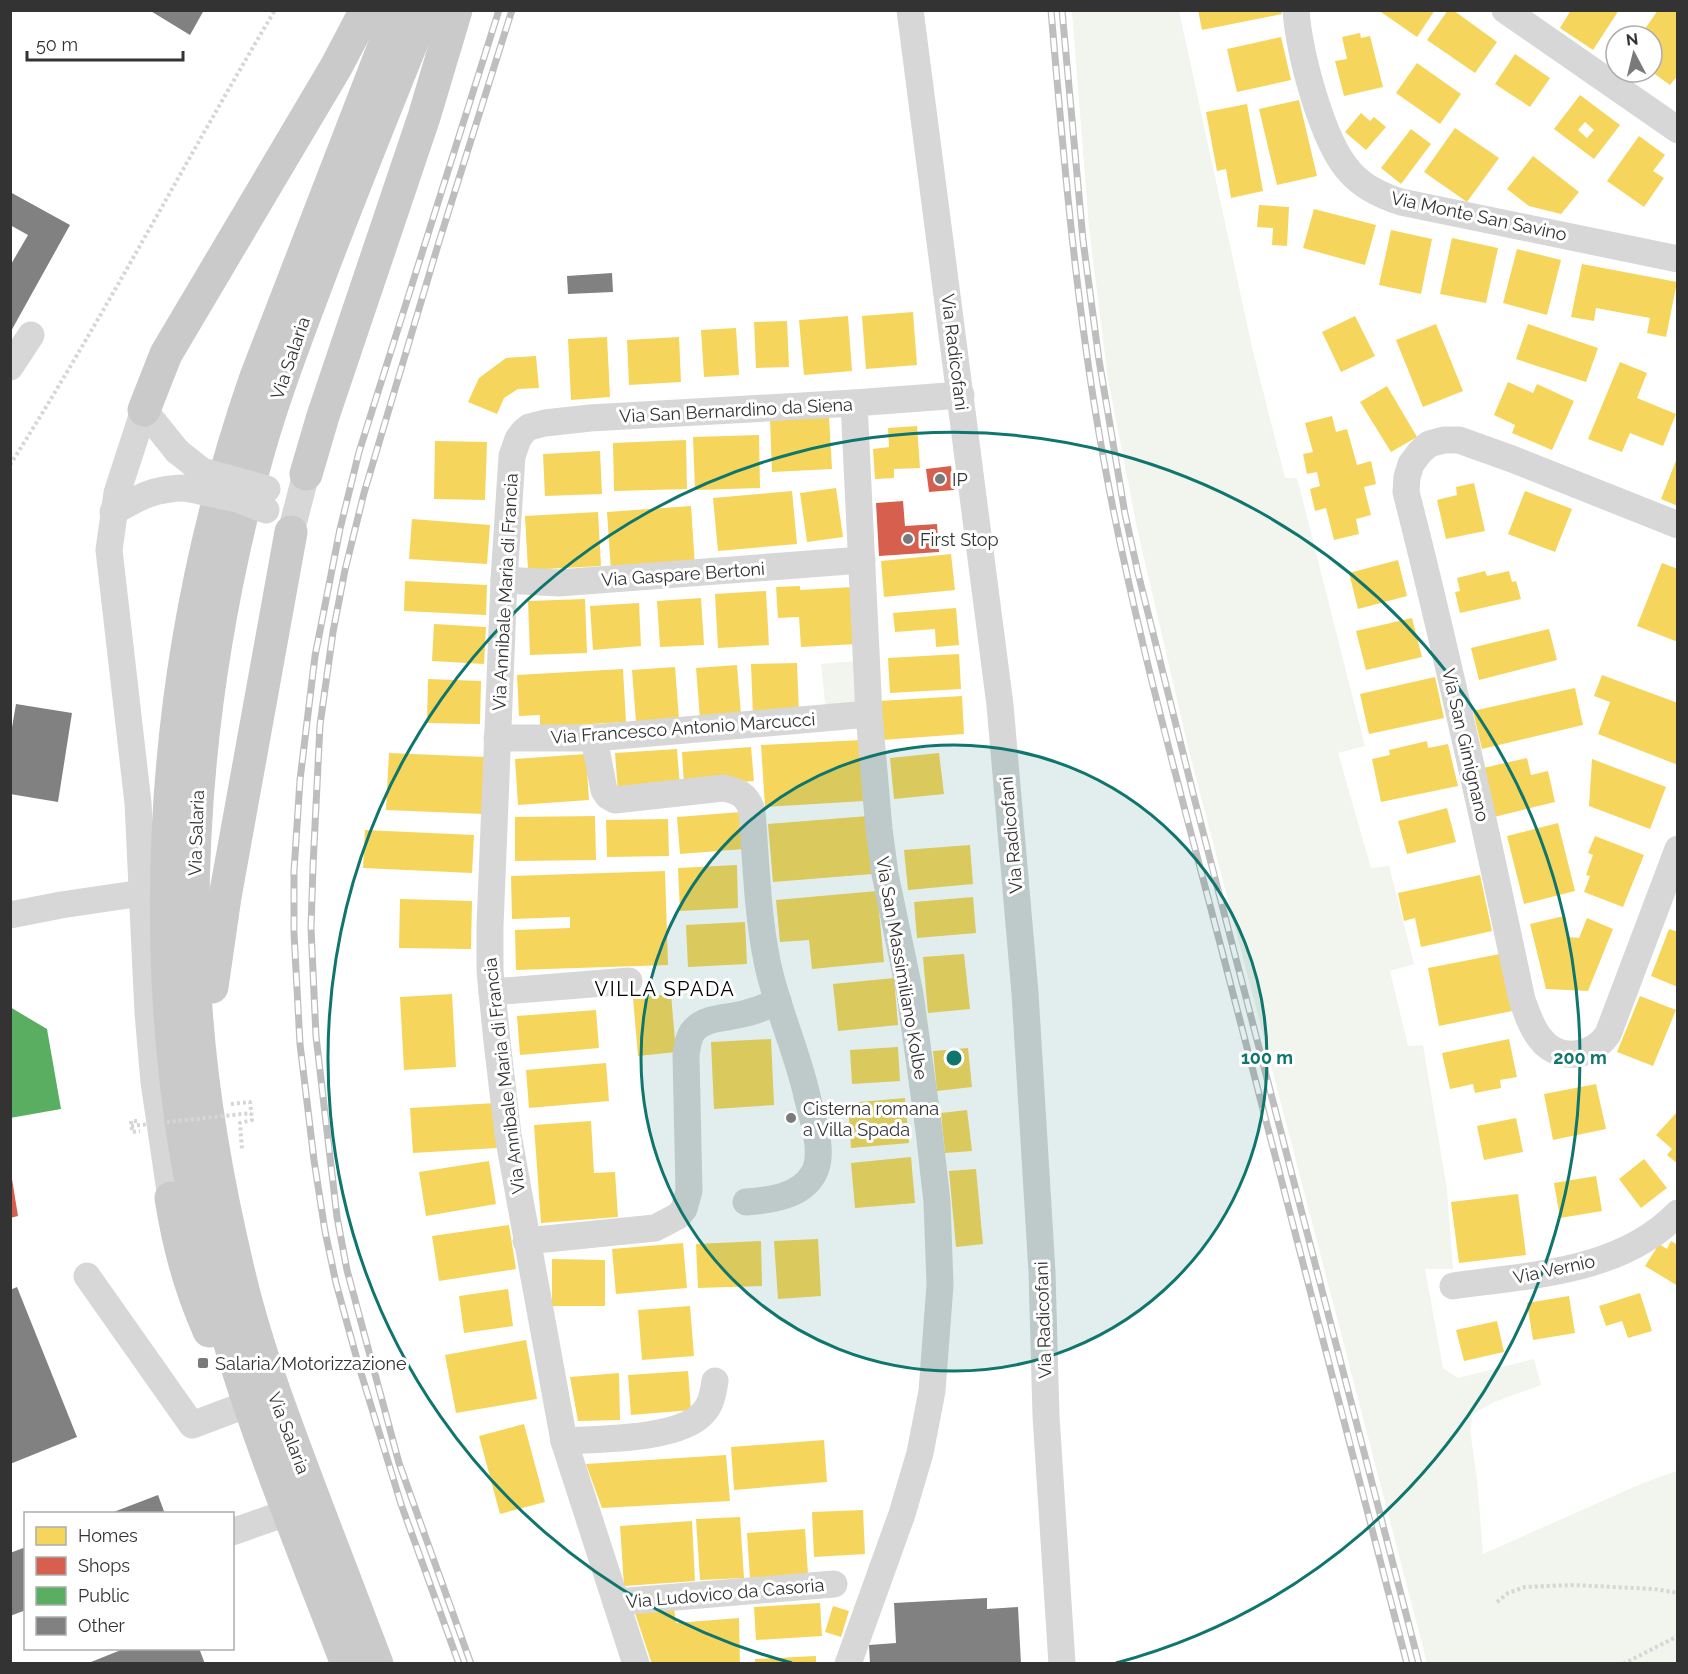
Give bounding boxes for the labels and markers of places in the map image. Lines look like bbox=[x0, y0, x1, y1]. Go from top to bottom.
place label: IP bbox=[952, 469, 968, 490]
marker: IP bbox=[933, 472, 947, 486]
place label: First Stop bbox=[920, 529, 999, 550]
marker: First Stop bbox=[901, 532, 915, 546]
centre of rings bbox=[944, 1048, 964, 1068]
place label: Cisterna romana a Villa Spada bbox=[803, 1098, 939, 1140]
marker: Cisterna romana a Villa Spada bbox=[784, 1111, 798, 1125]
place label: Salaria/Motorizzazione bbox=[215, 1353, 407, 1374]
marker: Salaria/Motorizzazione bbox=[196, 1356, 210, 1370]

